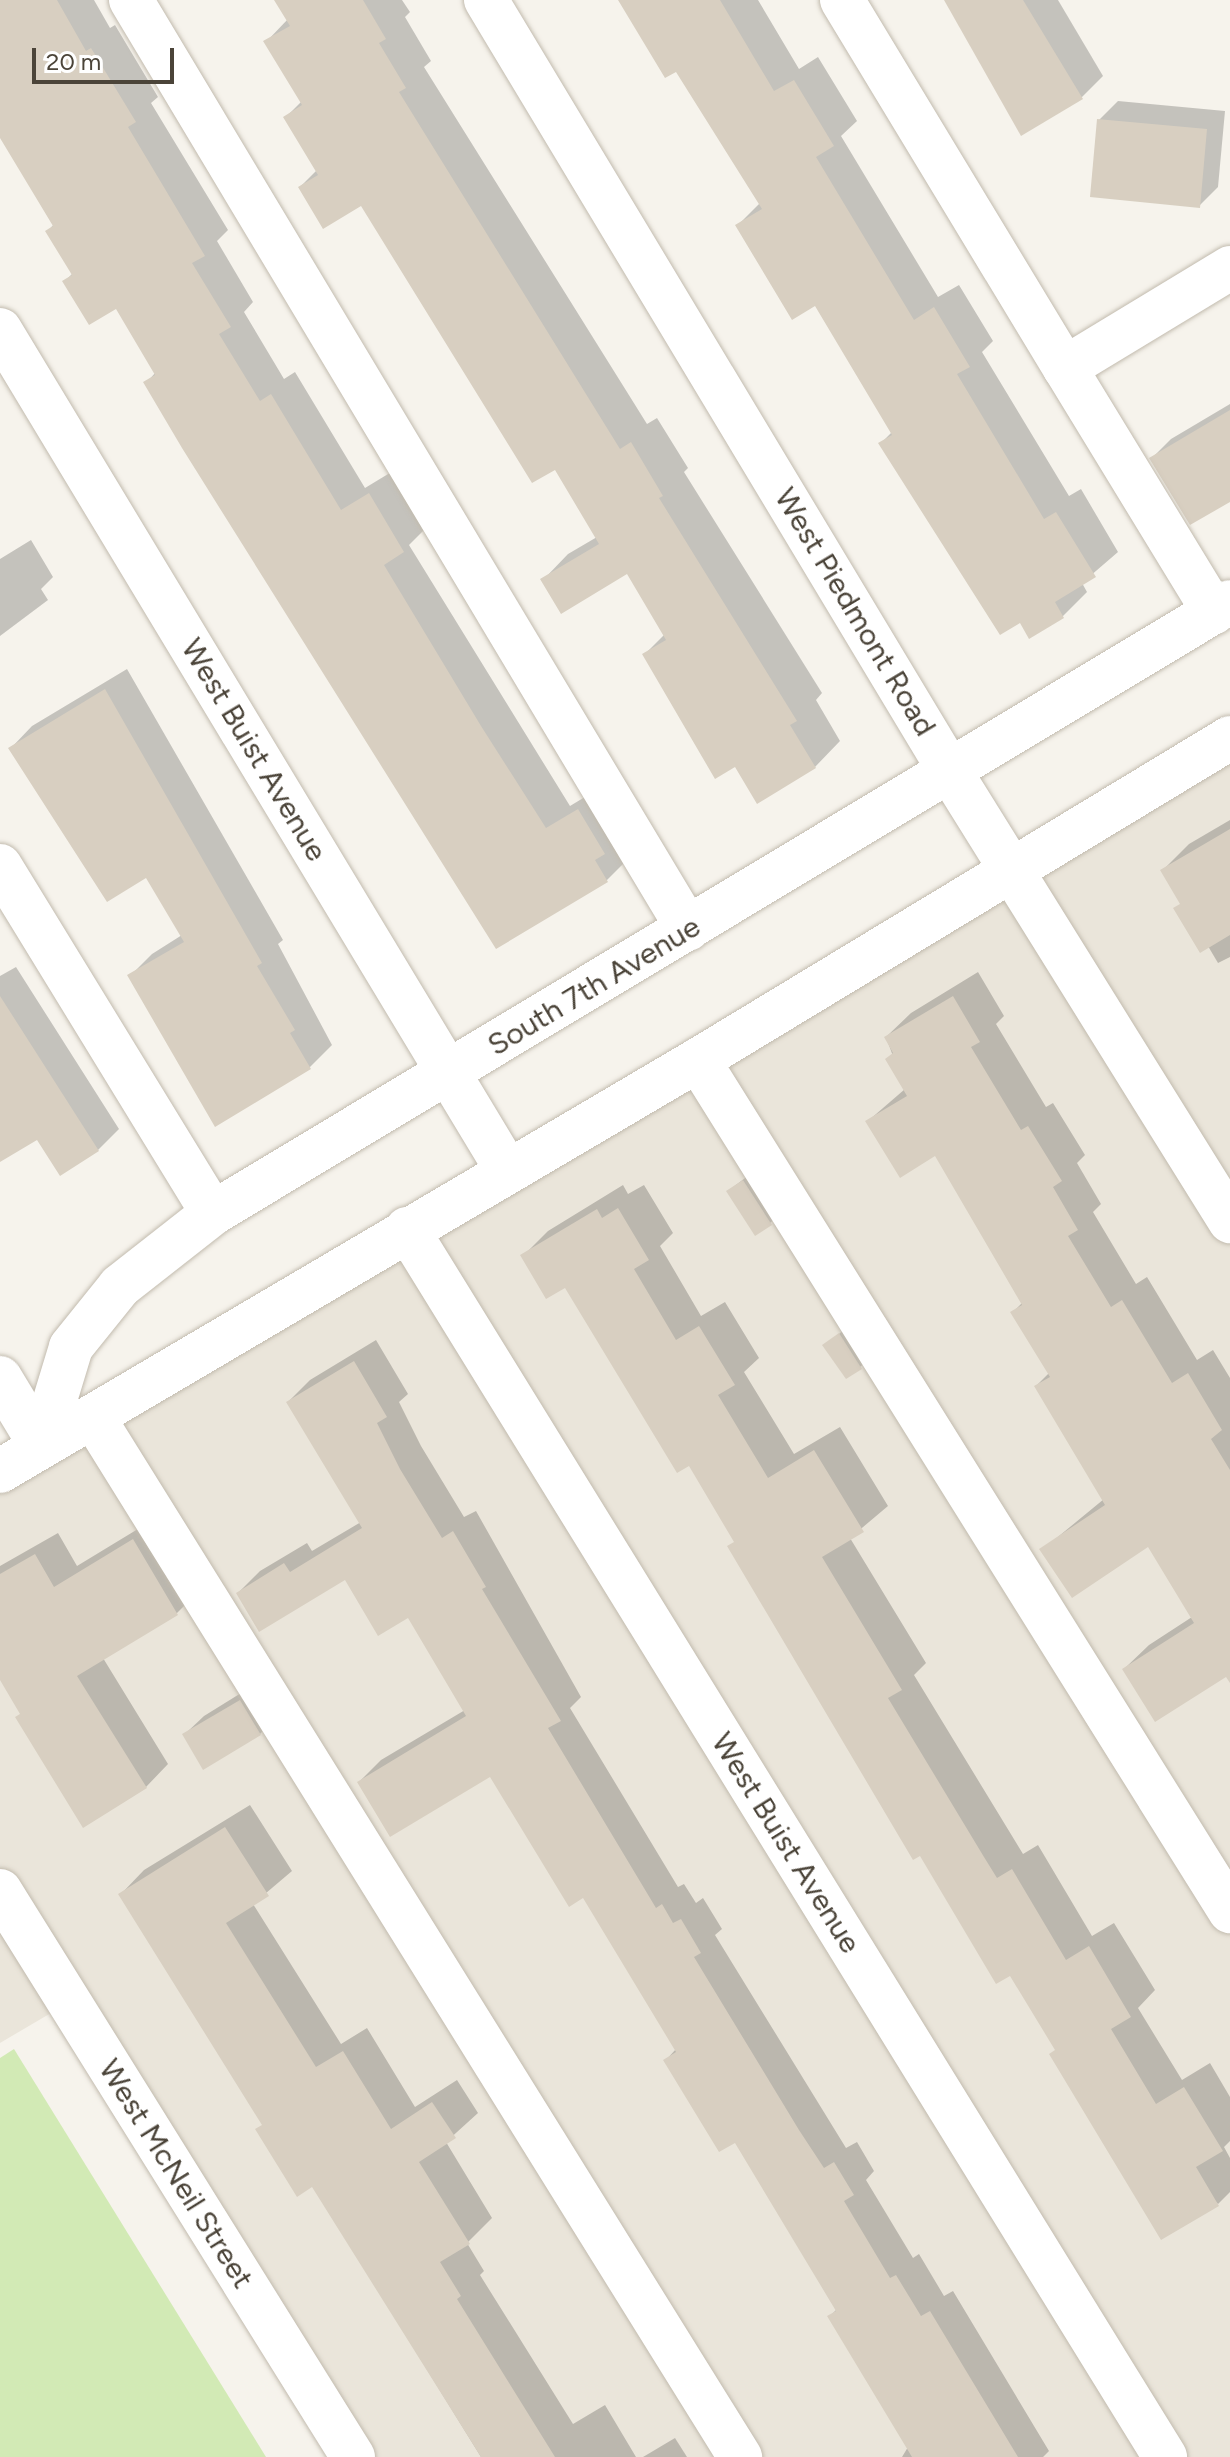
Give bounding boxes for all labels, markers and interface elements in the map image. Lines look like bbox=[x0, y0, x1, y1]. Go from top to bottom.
scale bar bbox=[36, 32, 178, 82]
text: 20 m bbox=[46, 47, 101, 76]
street label: West Piedmont Road bbox=[767, 482, 943, 742]
street label: West Buist Avenue bbox=[173, 632, 335, 868]
street label: South 7th Avenue bbox=[481, 908, 707, 1064]
street label: West Buist Avenue bbox=[704, 1726, 868, 1960]
street label: West McNeil Street bbox=[91, 2053, 261, 2295]

